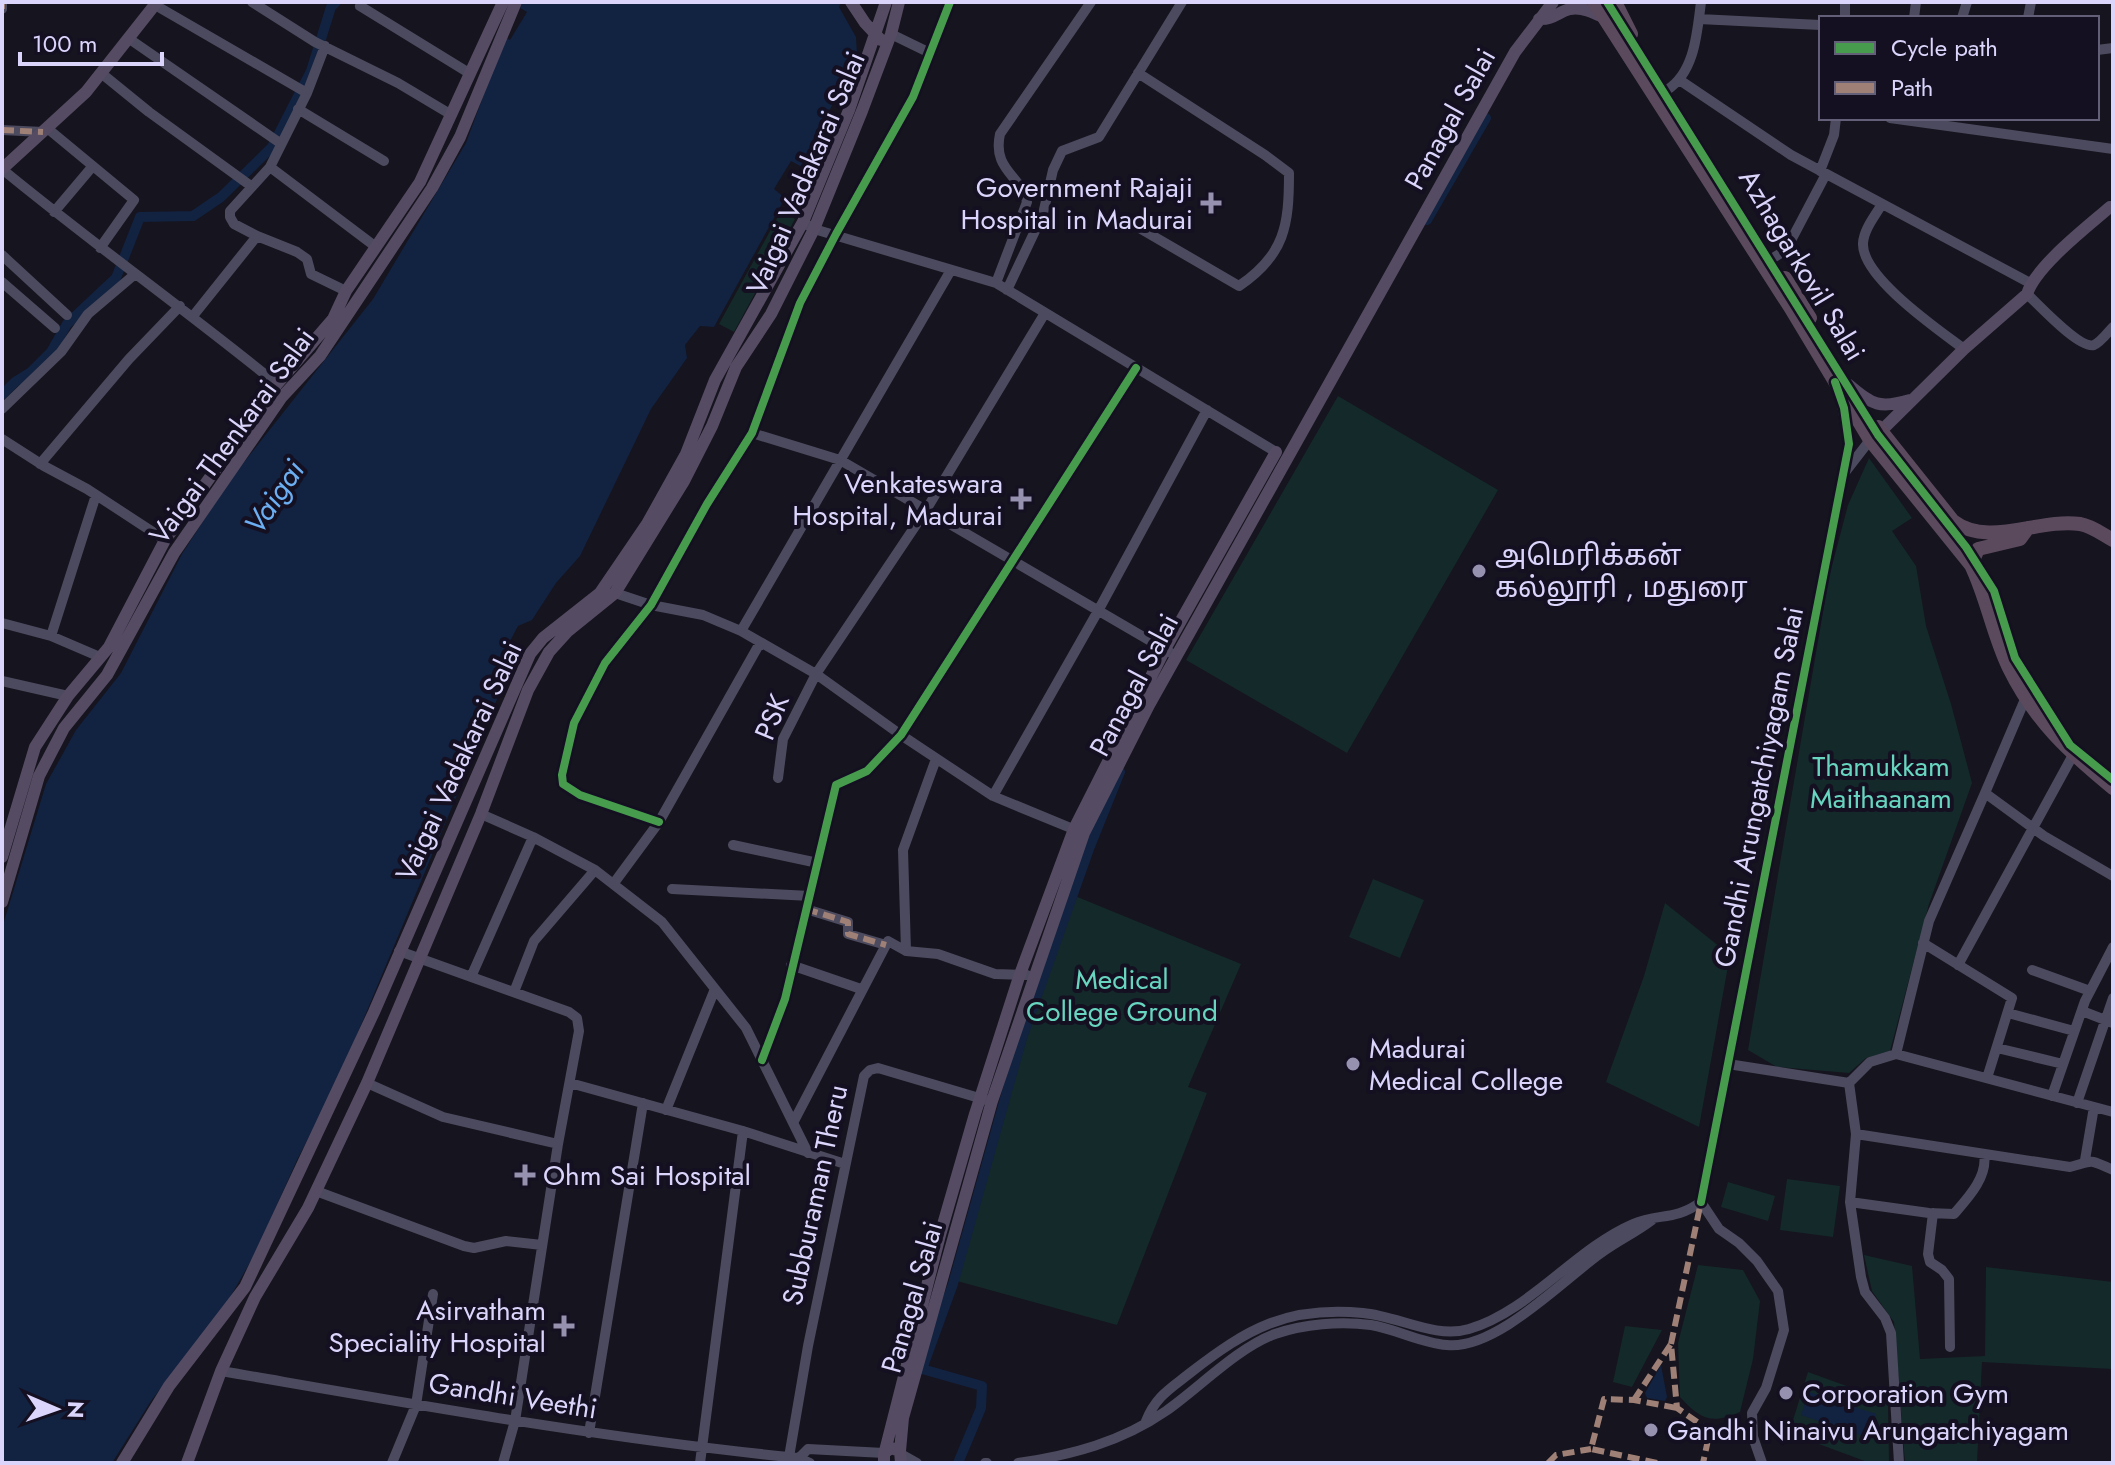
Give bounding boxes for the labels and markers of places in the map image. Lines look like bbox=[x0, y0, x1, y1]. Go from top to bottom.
place label: Government Rajaji Hospital in Madurai bbox=[961, 167, 1193, 240]
marker: Government Rajaji Hospital in Madurai bbox=[1200, 192, 1222, 214]
place label: Venkateswara Hospital, Madurai bbox=[792, 463, 1003, 536]
marker: Venkateswara Hospital, Madurai bbox=[1010, 488, 1032, 510]
place label: அமெரிக்கன் கல்லூரி , மதுரை bbox=[1495, 535, 1748, 608]
marker: அமெரிக்கன் கல்லூரி , மதுரை bbox=[1470, 562, 1488, 580]
place label: Madurai Medical College bbox=[1369, 1028, 1563, 1101]
marker: Madurai Medical College bbox=[1344, 1055, 1362, 1073]
place label: Ohm Sai Hospital bbox=[543, 1155, 751, 1196]
marker: Ohm Sai Hospital bbox=[514, 1164, 536, 1186]
place label: Asirvatham Speciality Hospital bbox=[329, 1290, 546, 1363]
marker: Asirvatham Speciality Hospital bbox=[553, 1315, 575, 1337]
place label: Corporation Gym bbox=[1802, 1373, 2009, 1414]
marker: Corporation Gym bbox=[1777, 1384, 1795, 1402]
place label: Gandhi Ninaivu Arungatchiyagam bbox=[1667, 1410, 2069, 1451]
marker: Gandhi Ninaivu Arungatchiyagam bbox=[1642, 1421, 1660, 1439]

